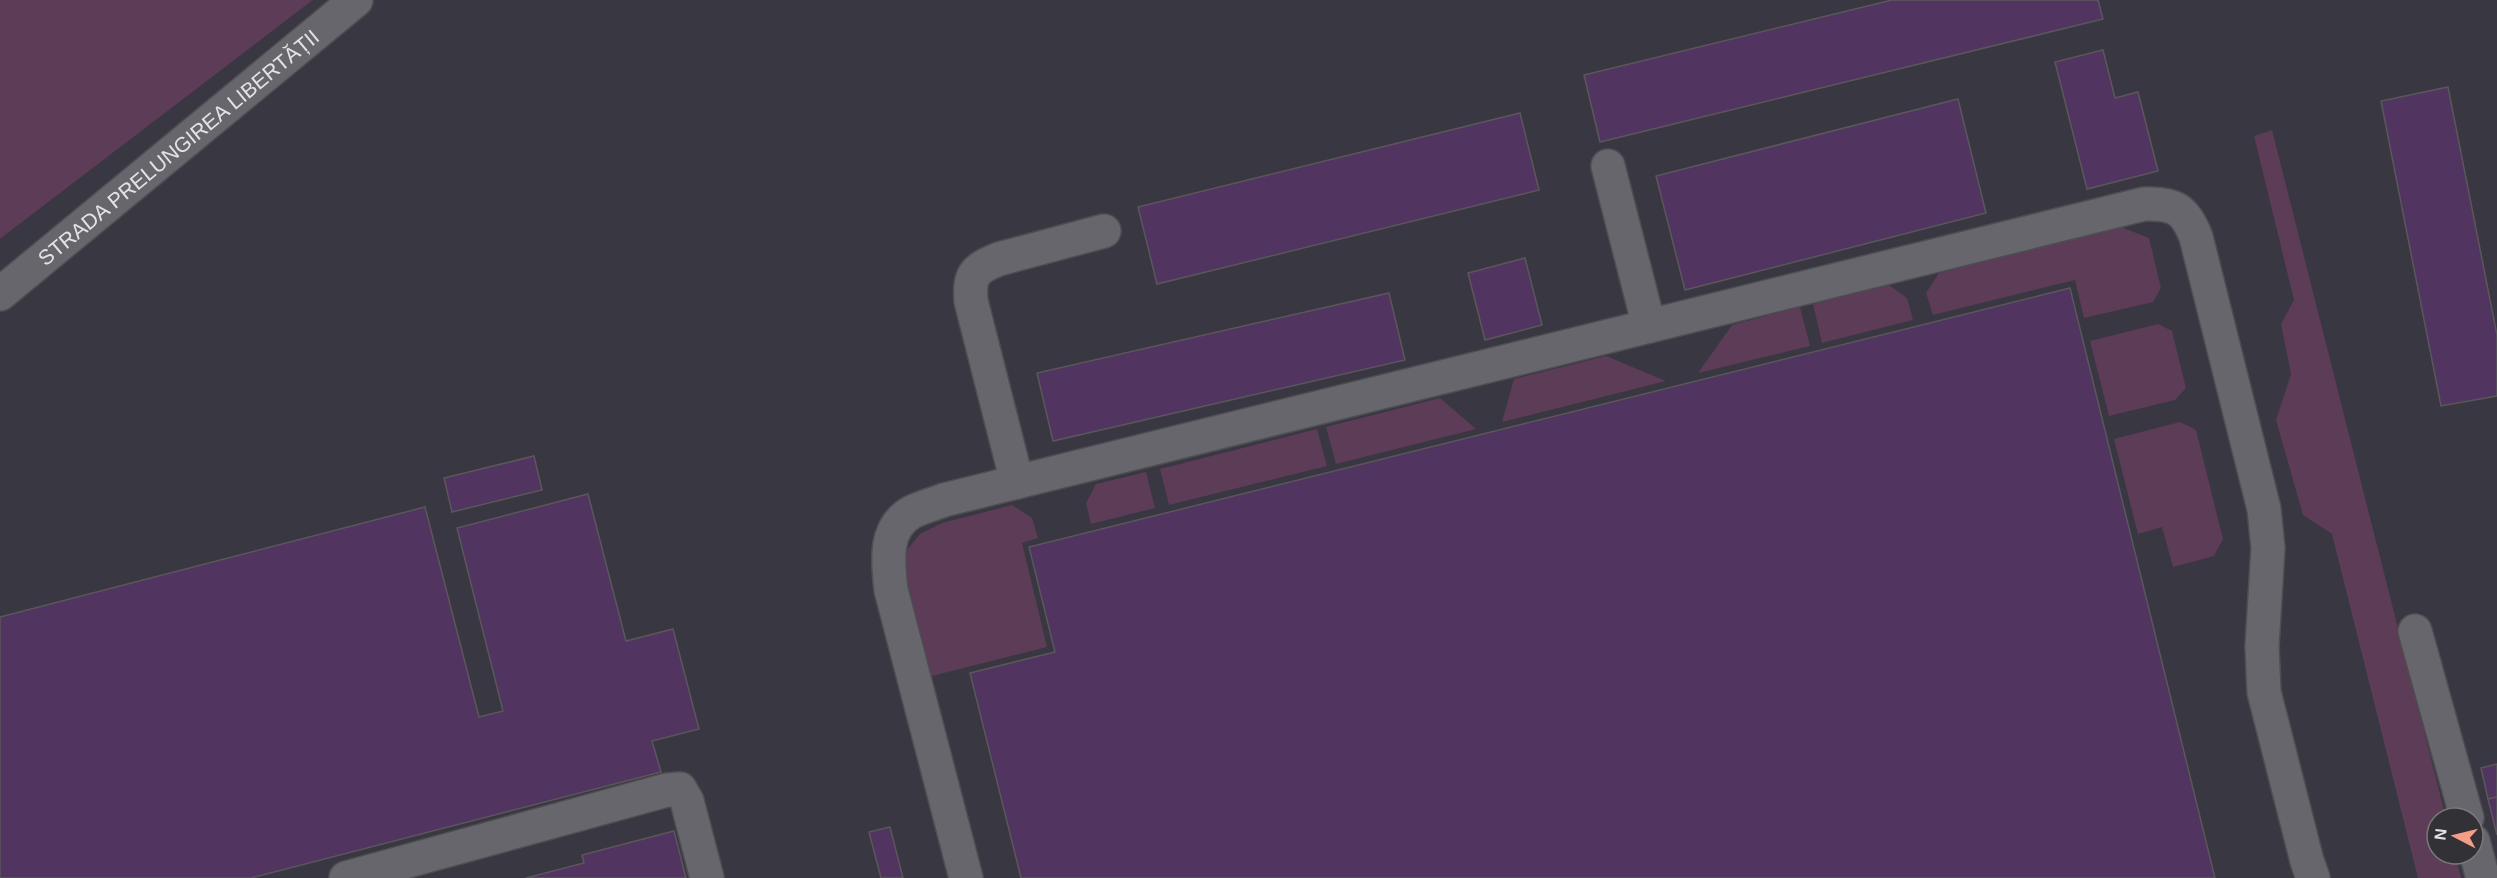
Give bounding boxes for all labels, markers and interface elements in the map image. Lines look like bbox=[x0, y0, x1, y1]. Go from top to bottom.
street label: STRADA PRELUNGIREA LIBERTĂȚII bbox=[33, 24, 323, 269]
north arrow bbox=[2425, 806, 2485, 866]
text: N bbox=[2431, 827, 2450, 841]

